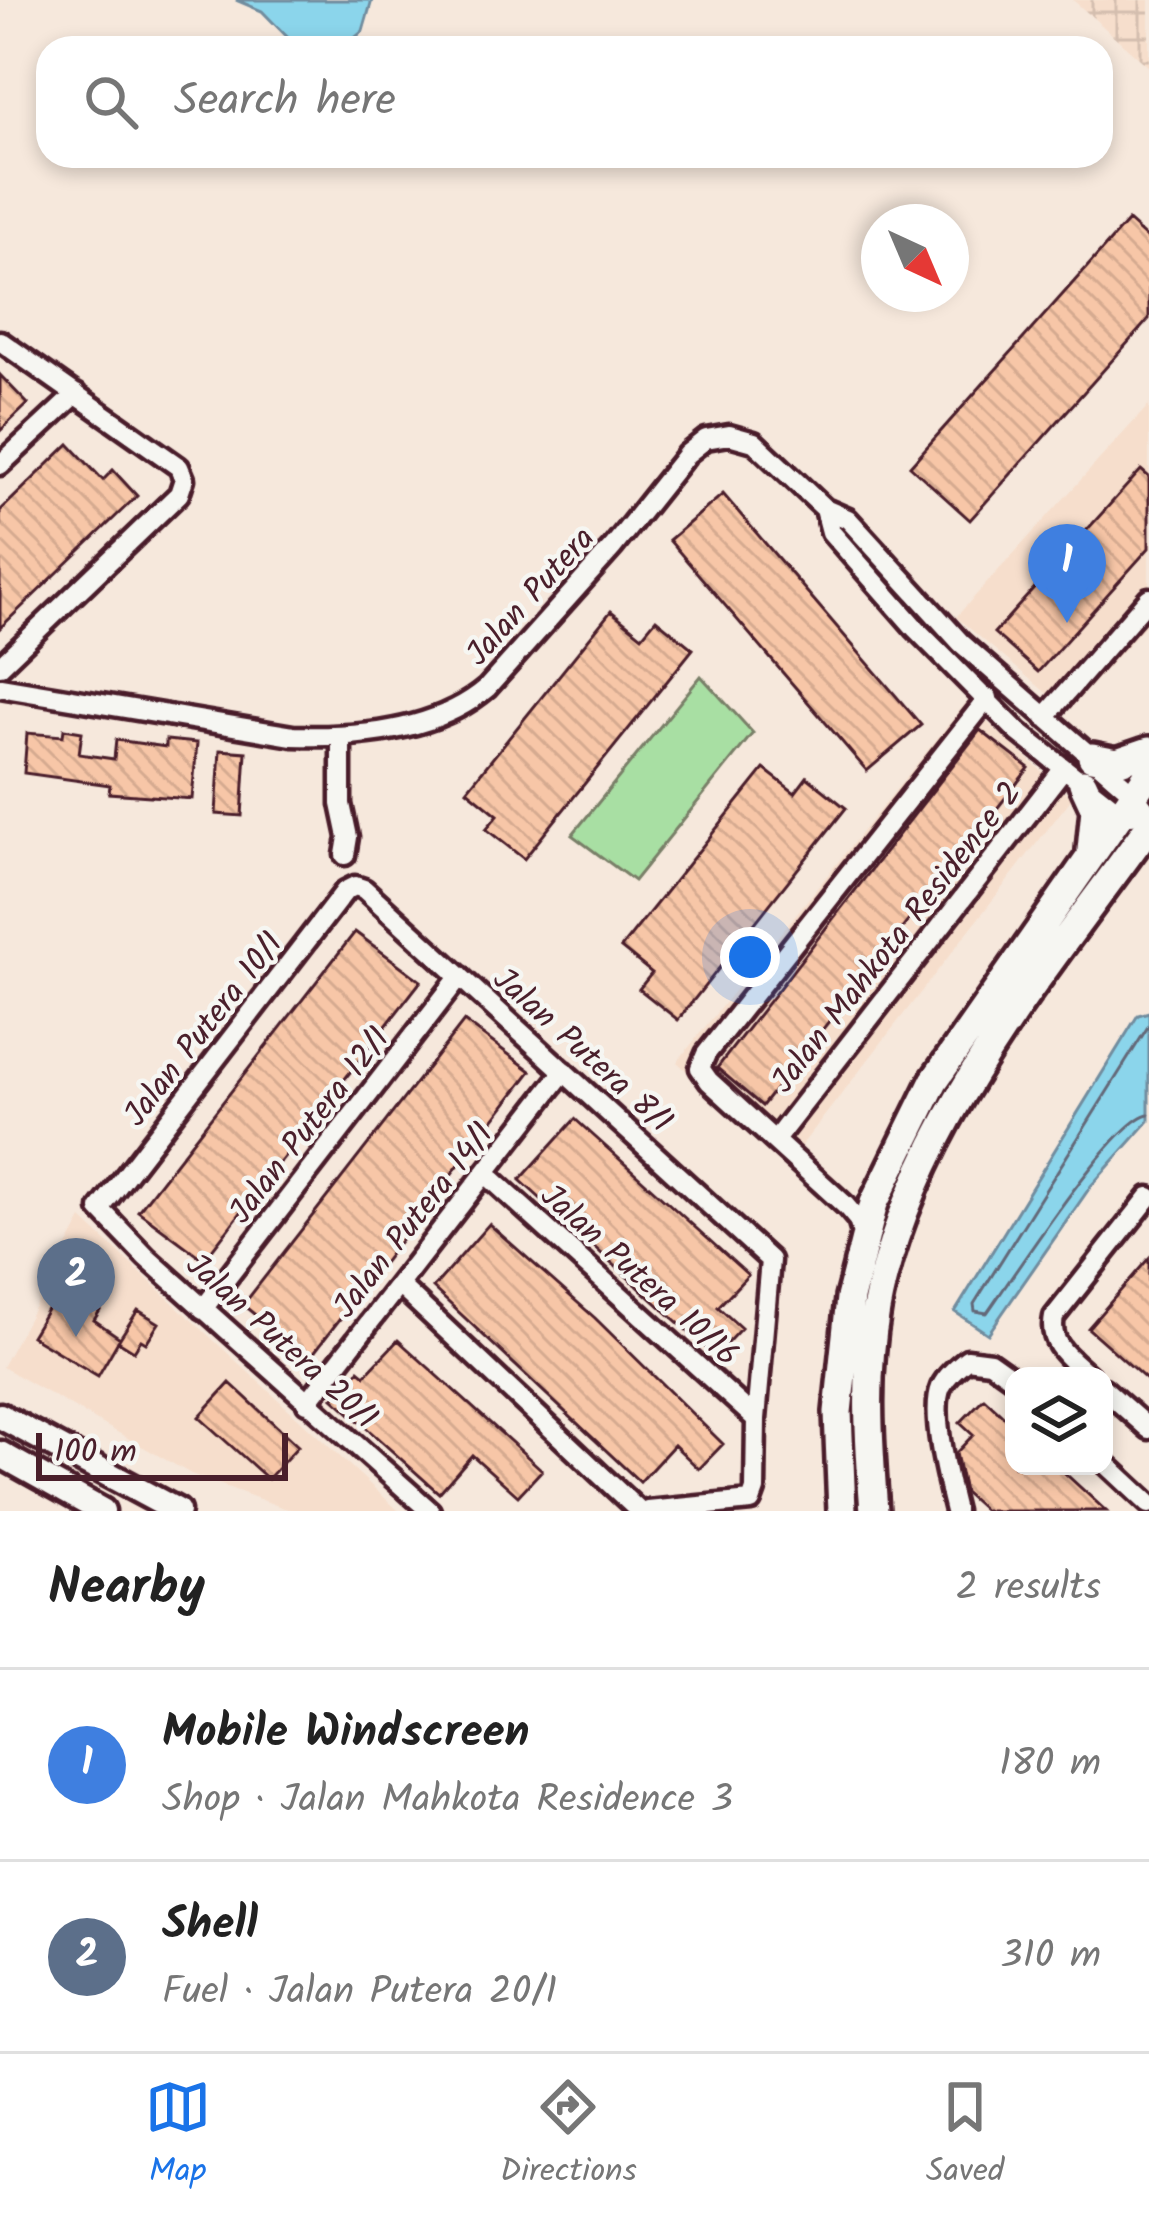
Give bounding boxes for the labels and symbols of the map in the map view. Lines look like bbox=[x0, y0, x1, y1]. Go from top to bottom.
north arrow bbox=[861, 204, 969, 312]
street label: Jalan Putera bbox=[454, 515, 609, 679]
pin: 1 bbox=[1028, 524, 1106, 623]
street label: Jalan Mahkota Residence 2 bbox=[759, 771, 1037, 1105]
street label: Jalan Putera 10/1 bbox=[111, 921, 298, 1139]
your location bbox=[720, 927, 780, 987]
street label: Jalan Putera 8/1 bbox=[479, 956, 684, 1148]
street label: Jalan Putera 12/1 bbox=[217, 1016, 405, 1236]
street label: Jalan Putera 14/1 bbox=[321, 1111, 509, 1331]
street label: Jalan Putera 10/16 bbox=[527, 1172, 751, 1381]
pin: 2 bbox=[37, 1238, 115, 1337]
street label: Jalan Putera 20/1 bbox=[172, 1241, 389, 1444]
scale bar bbox=[36, 1427, 288, 1480]

